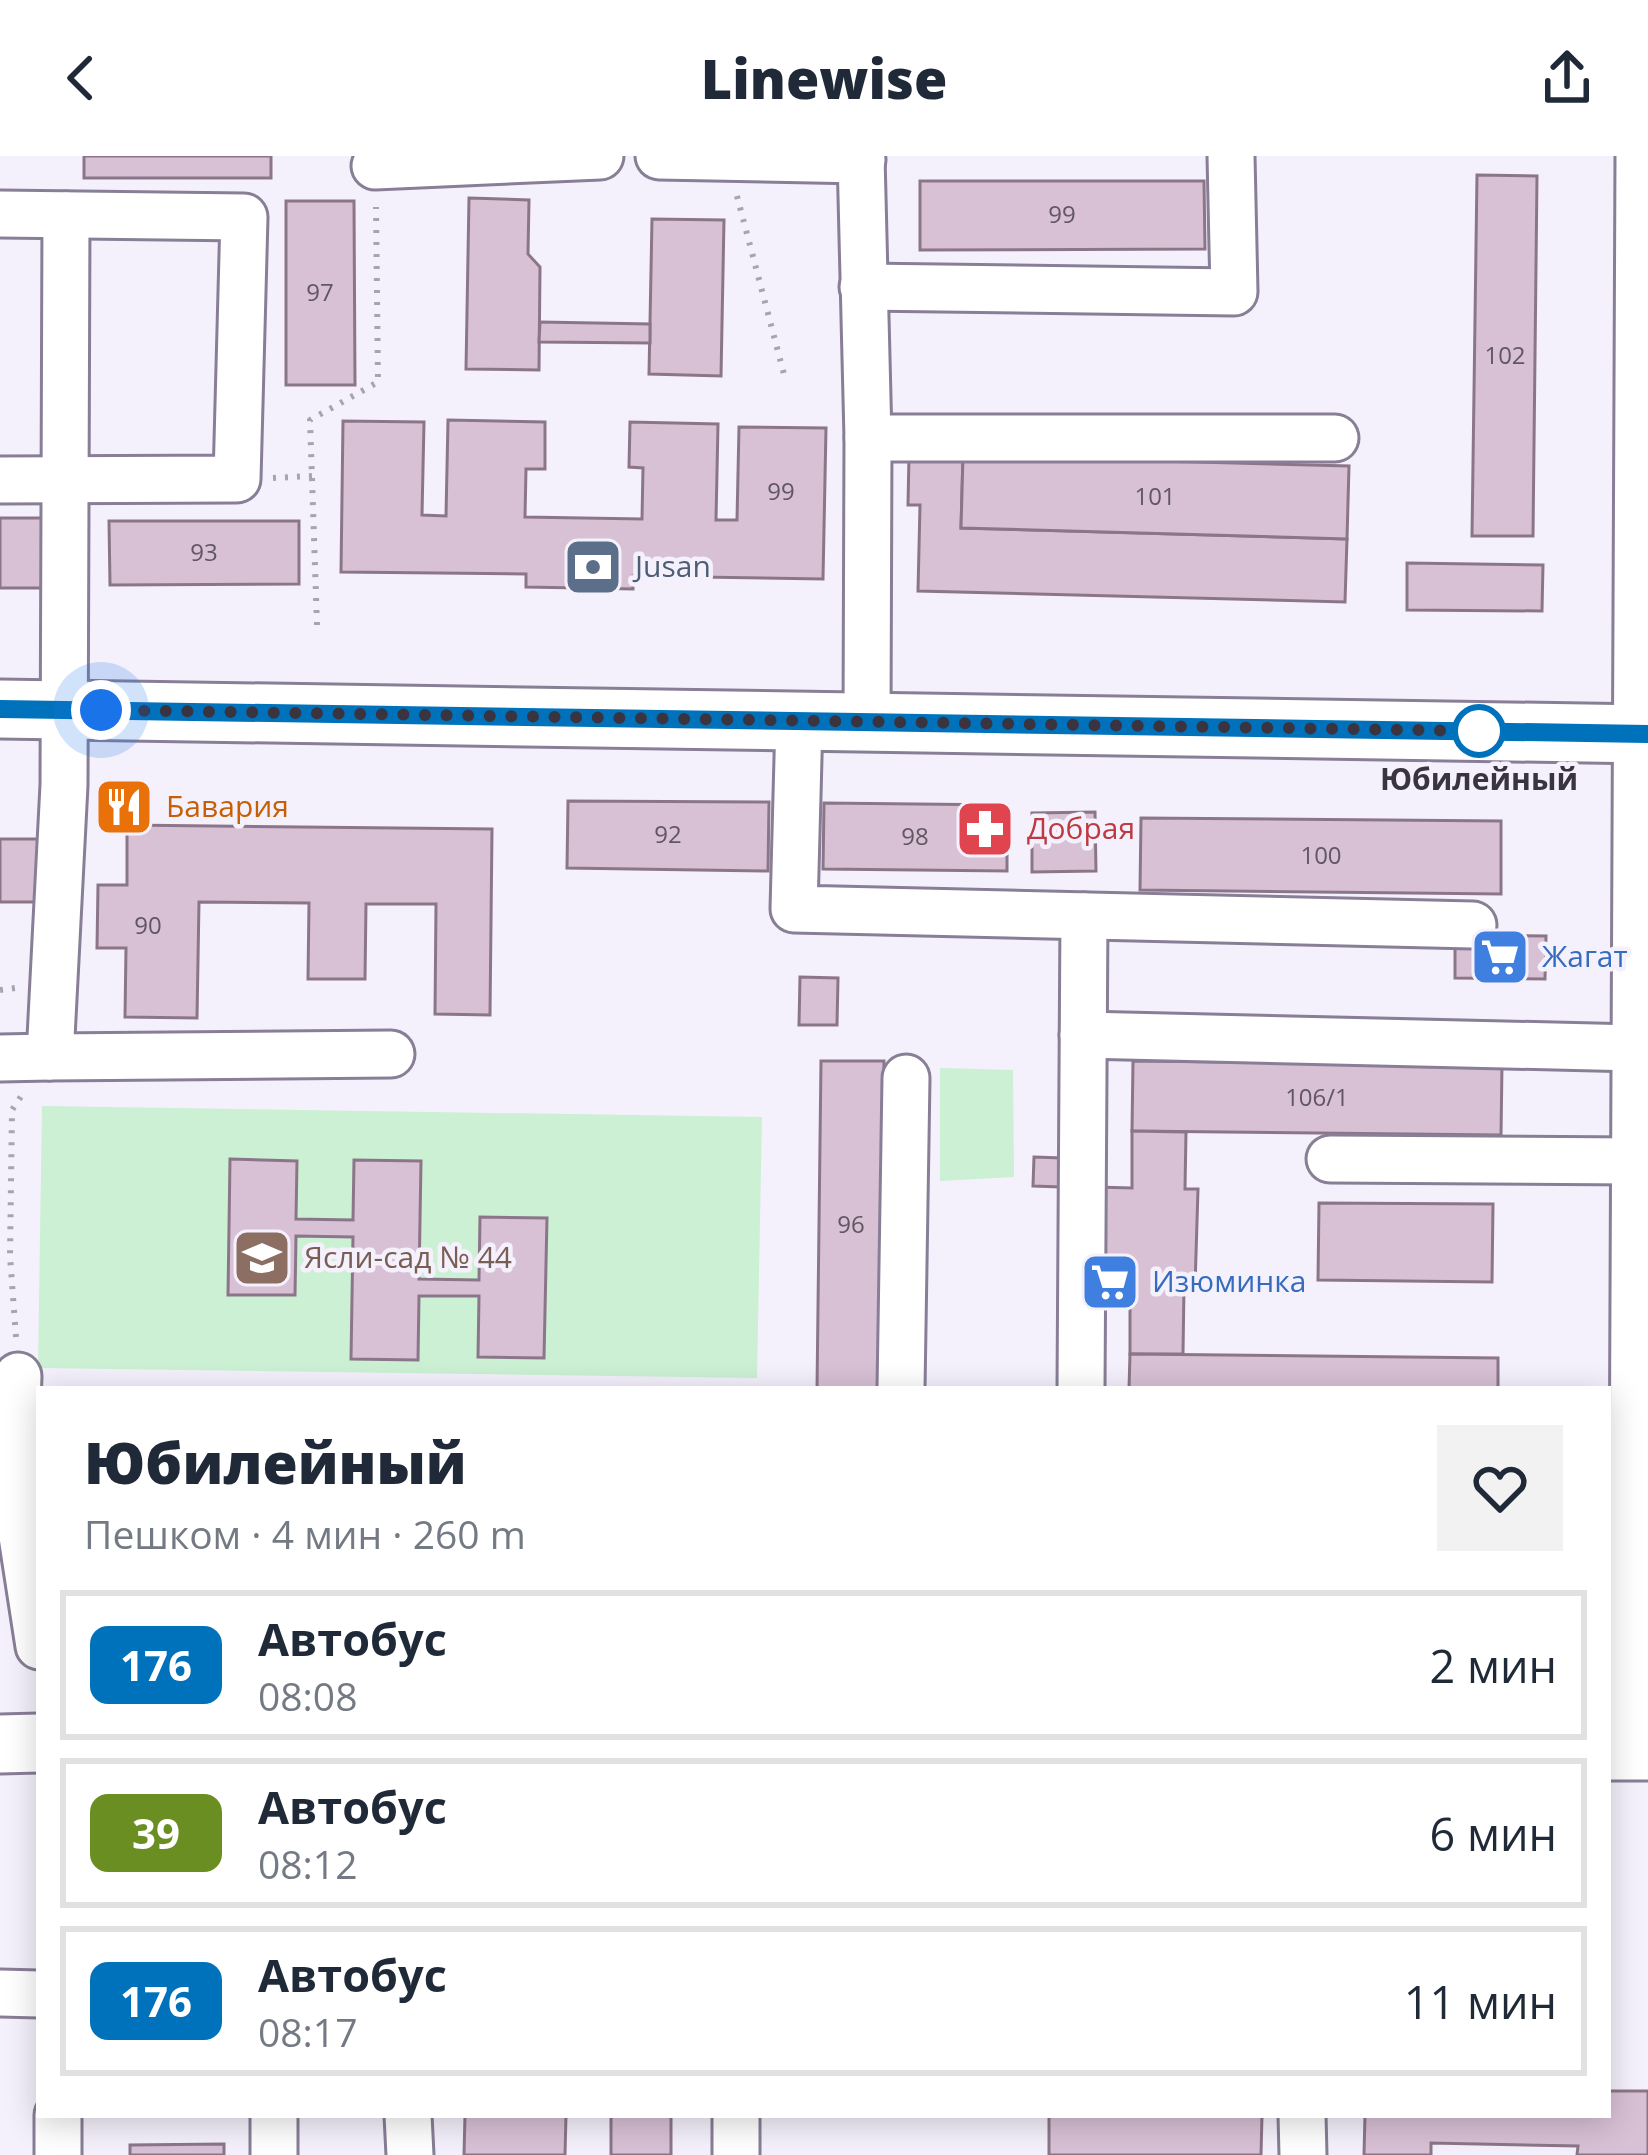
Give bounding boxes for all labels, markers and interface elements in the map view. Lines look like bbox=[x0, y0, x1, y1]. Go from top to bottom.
text: Linewise bbox=[701, 41, 947, 115]
icon: back bbox=[48, 45, 114, 111]
icon: share bbox=[1534, 45, 1600, 111]
house number: 99 bbox=[1048, 197, 1076, 230]
house number: 97 bbox=[306, 275, 334, 308]
house number: 102 bbox=[1484, 338, 1526, 371]
house number: 99 bbox=[767, 474, 795, 507]
house number: 101 bbox=[1134, 479, 1176, 512]
house number: 93 bbox=[190, 535, 218, 568]
bank icon: Jusan bbox=[562, 536, 624, 598]
place label: Jusan bbox=[632, 545, 711, 586]
your location bbox=[71, 680, 131, 740]
marker: Юбилейный bbox=[1454, 706, 1504, 756]
place label: Юбилейный bbox=[1380, 758, 1578, 799]
restaurant icon: Бавария bbox=[93, 776, 155, 838]
place label: Бавария bbox=[166, 785, 289, 826]
pharmacy icon: Добрая bbox=[954, 798, 1016, 860]
place label: Добрая bbox=[1027, 807, 1135, 848]
house number: 92 bbox=[654, 817, 682, 850]
house number: 98 bbox=[901, 819, 929, 852]
house number: 100 bbox=[1300, 838, 1342, 871]
house number: 90 bbox=[134, 908, 162, 941]
supermarket icon: Жагат bbox=[1469, 926, 1531, 988]
place label: Жагат bbox=[1542, 935, 1628, 976]
house number: 106/1 bbox=[1285, 1080, 1349, 1113]
house number: 96 bbox=[837, 1207, 865, 1240]
school or university icon: Ясли-сад № 44 bbox=[231, 1227, 293, 1289]
place label: Ясли-сад № 44 bbox=[304, 1236, 512, 1277]
supermarket icon: Изюминка bbox=[1079, 1251, 1141, 1313]
place label: Изюминка bbox=[1152, 1260, 1306, 1301]
text: Юбилейный bbox=[84, 1423, 467, 1501]
button: heart bbox=[1437, 1425, 1563, 1551]
text: Пешком · 4 мин · 260 m bbox=[84, 1507, 526, 1560]
text: Автобус bbox=[258, 1608, 447, 1669]
text: 2 мин bbox=[1429, 1635, 1557, 1696]
text: 176 bbox=[120, 1636, 192, 1693]
text: 08:08 bbox=[258, 1669, 357, 1722]
text: Автобус bbox=[258, 1776, 447, 1837]
text: 6 мин bbox=[1429, 1803, 1557, 1864]
text: 39 bbox=[132, 1804, 180, 1861]
text: 08:12 bbox=[258, 1837, 357, 1890]
text: Автобус bbox=[258, 1944, 447, 2005]
text: 11 мин bbox=[1404, 1971, 1557, 2032]
text: 176 bbox=[120, 1972, 192, 2029]
text: 08:17 bbox=[258, 2005, 357, 2058]

